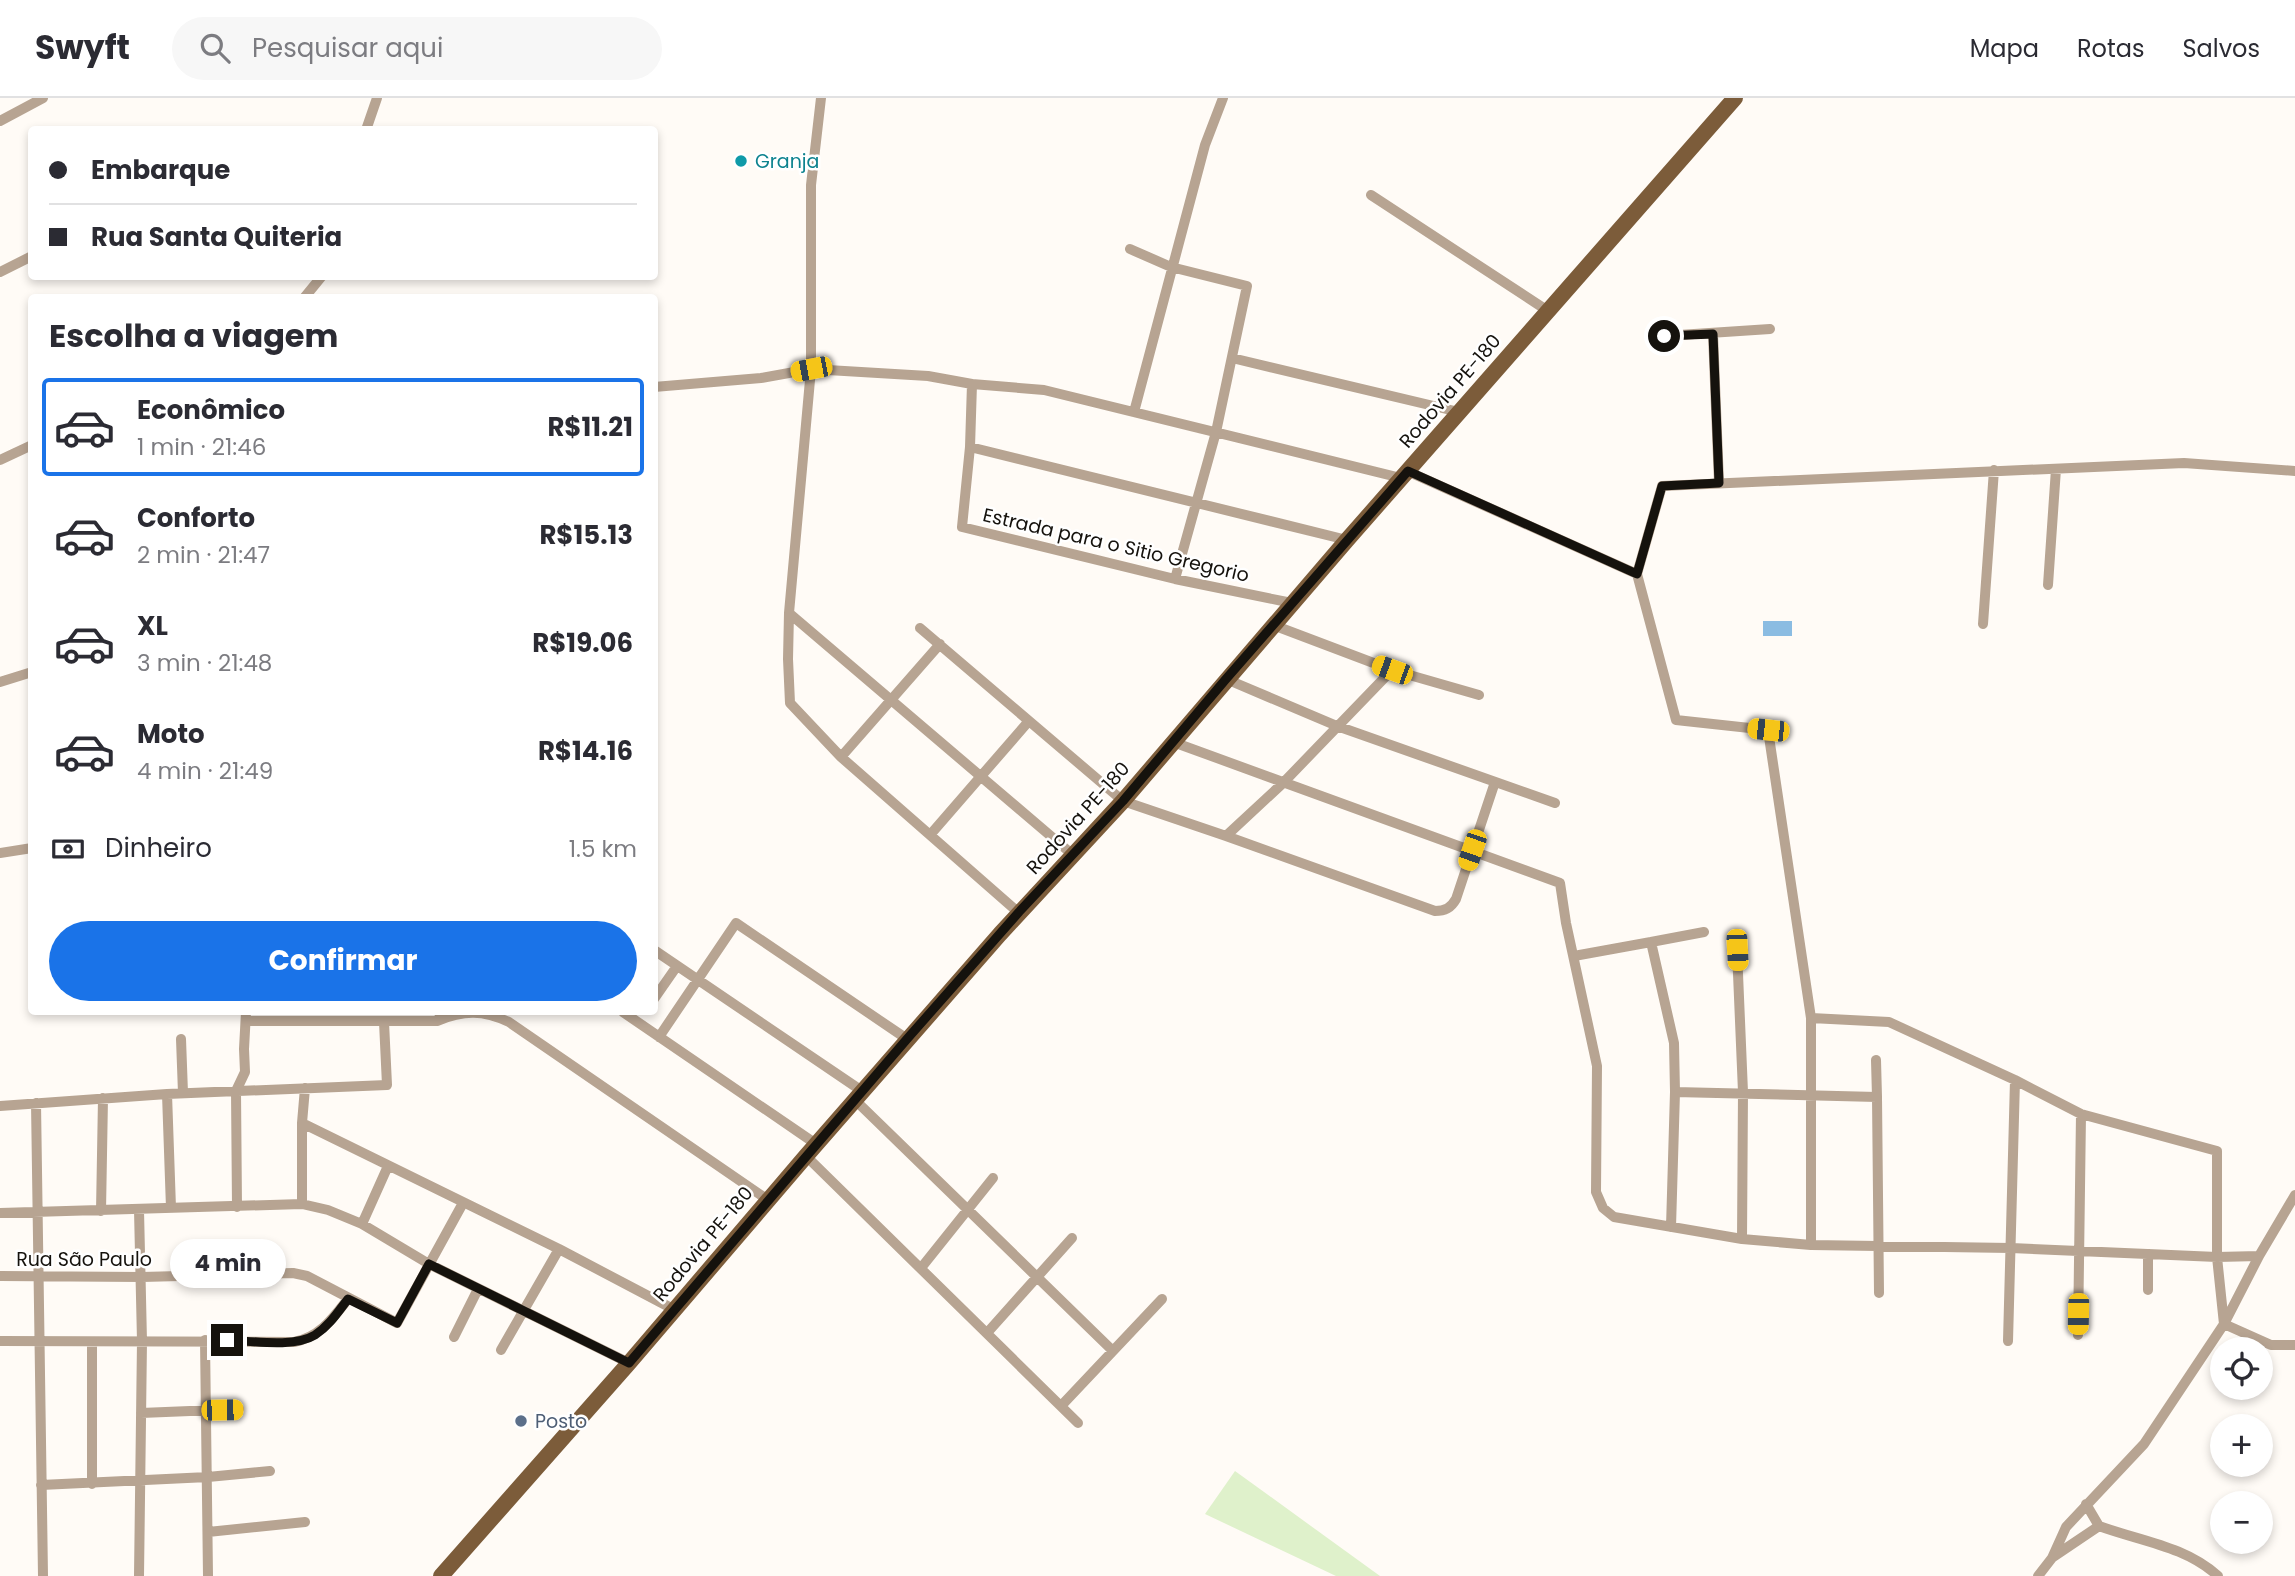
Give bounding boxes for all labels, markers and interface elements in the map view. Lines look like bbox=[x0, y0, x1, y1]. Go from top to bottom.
search box bbox=[172, 17, 662, 80]
text: Swyft bbox=[35, 24, 130, 71]
icon: search bbox=[196, 29, 234, 67]
text: Pesquisar aqui bbox=[252, 30, 443, 66]
text: Mapa bbox=[1970, 32, 2039, 65]
text: Rotas bbox=[2077, 32, 2144, 65]
text: Salvos bbox=[2182, 32, 2260, 65]
place label: Granja bbox=[755, 148, 819, 175]
text: Embarque bbox=[91, 152, 230, 188]
marker: Granja bbox=[733, 153, 749, 169]
text: Rua Santa Quiteria bbox=[91, 219, 342, 255]
text: Escolha a viagem bbox=[49, 313, 338, 358]
route start bbox=[1648, 320, 1680, 352]
street label: Rodovia PE-180 bbox=[1393, 328, 1507, 454]
car bbox=[789, 355, 834, 383]
text: Econômico bbox=[137, 392, 285, 428]
icon: car bbox=[53, 396, 116, 459]
text: R$11.21 bbox=[547, 409, 633, 445]
text: 1 min · 21:46 bbox=[137, 431, 266, 463]
text: Conforto bbox=[137, 500, 255, 536]
street label: Estrada para o Sitio Gregorio bbox=[980, 501, 1252, 589]
icon: car bbox=[53, 504, 116, 567]
text: R$15.13 bbox=[539, 517, 633, 553]
text: 2 min · 21:47 bbox=[137, 539, 270, 571]
text: XL bbox=[137, 608, 168, 644]
icon: car bbox=[53, 612, 116, 675]
text: R$19.06 bbox=[532, 625, 633, 661]
text: 3 min · 21:48 bbox=[137, 647, 272, 679]
car bbox=[1369, 653, 1416, 687]
text: Moto bbox=[137, 716, 205, 752]
car bbox=[1747, 717, 1790, 743]
icon: car bbox=[53, 720, 116, 783]
text: R$14.16 bbox=[538, 733, 633, 769]
text: 4 min · 21:49 bbox=[137, 755, 273, 787]
street label: Rodovia PE-180 bbox=[1020, 756, 1136, 880]
car bbox=[1456, 827, 1489, 873]
icon: cash bbox=[49, 830, 87, 868]
text: Dinheiro bbox=[105, 830, 212, 866]
text: 1.5 km bbox=[569, 833, 637, 865]
button: Confirmar bbox=[49, 921, 637, 1001]
car bbox=[1726, 928, 1749, 972]
street label: Rodovia PE-180 bbox=[647, 1180, 759, 1308]
callout: 4 min bbox=[169, 1238, 285, 1288]
street label: Rua São Paulo bbox=[16, 1246, 152, 1273]
text: 4 min bbox=[194, 1247, 262, 1279]
car bbox=[2068, 1293, 2089, 1335]
route end bbox=[211, 1324, 243, 1356]
map controls bbox=[2210, 1337, 2273, 1554]
button: locate bbox=[2210, 1337, 2273, 1400]
car bbox=[201, 1399, 244, 1421]
place label: Posto bbox=[535, 1408, 587, 1435]
marker: Posto bbox=[513, 1413, 529, 1429]
button: + bbox=[2210, 1414, 2273, 1477]
button: − bbox=[2210, 1491, 2273, 1554]

